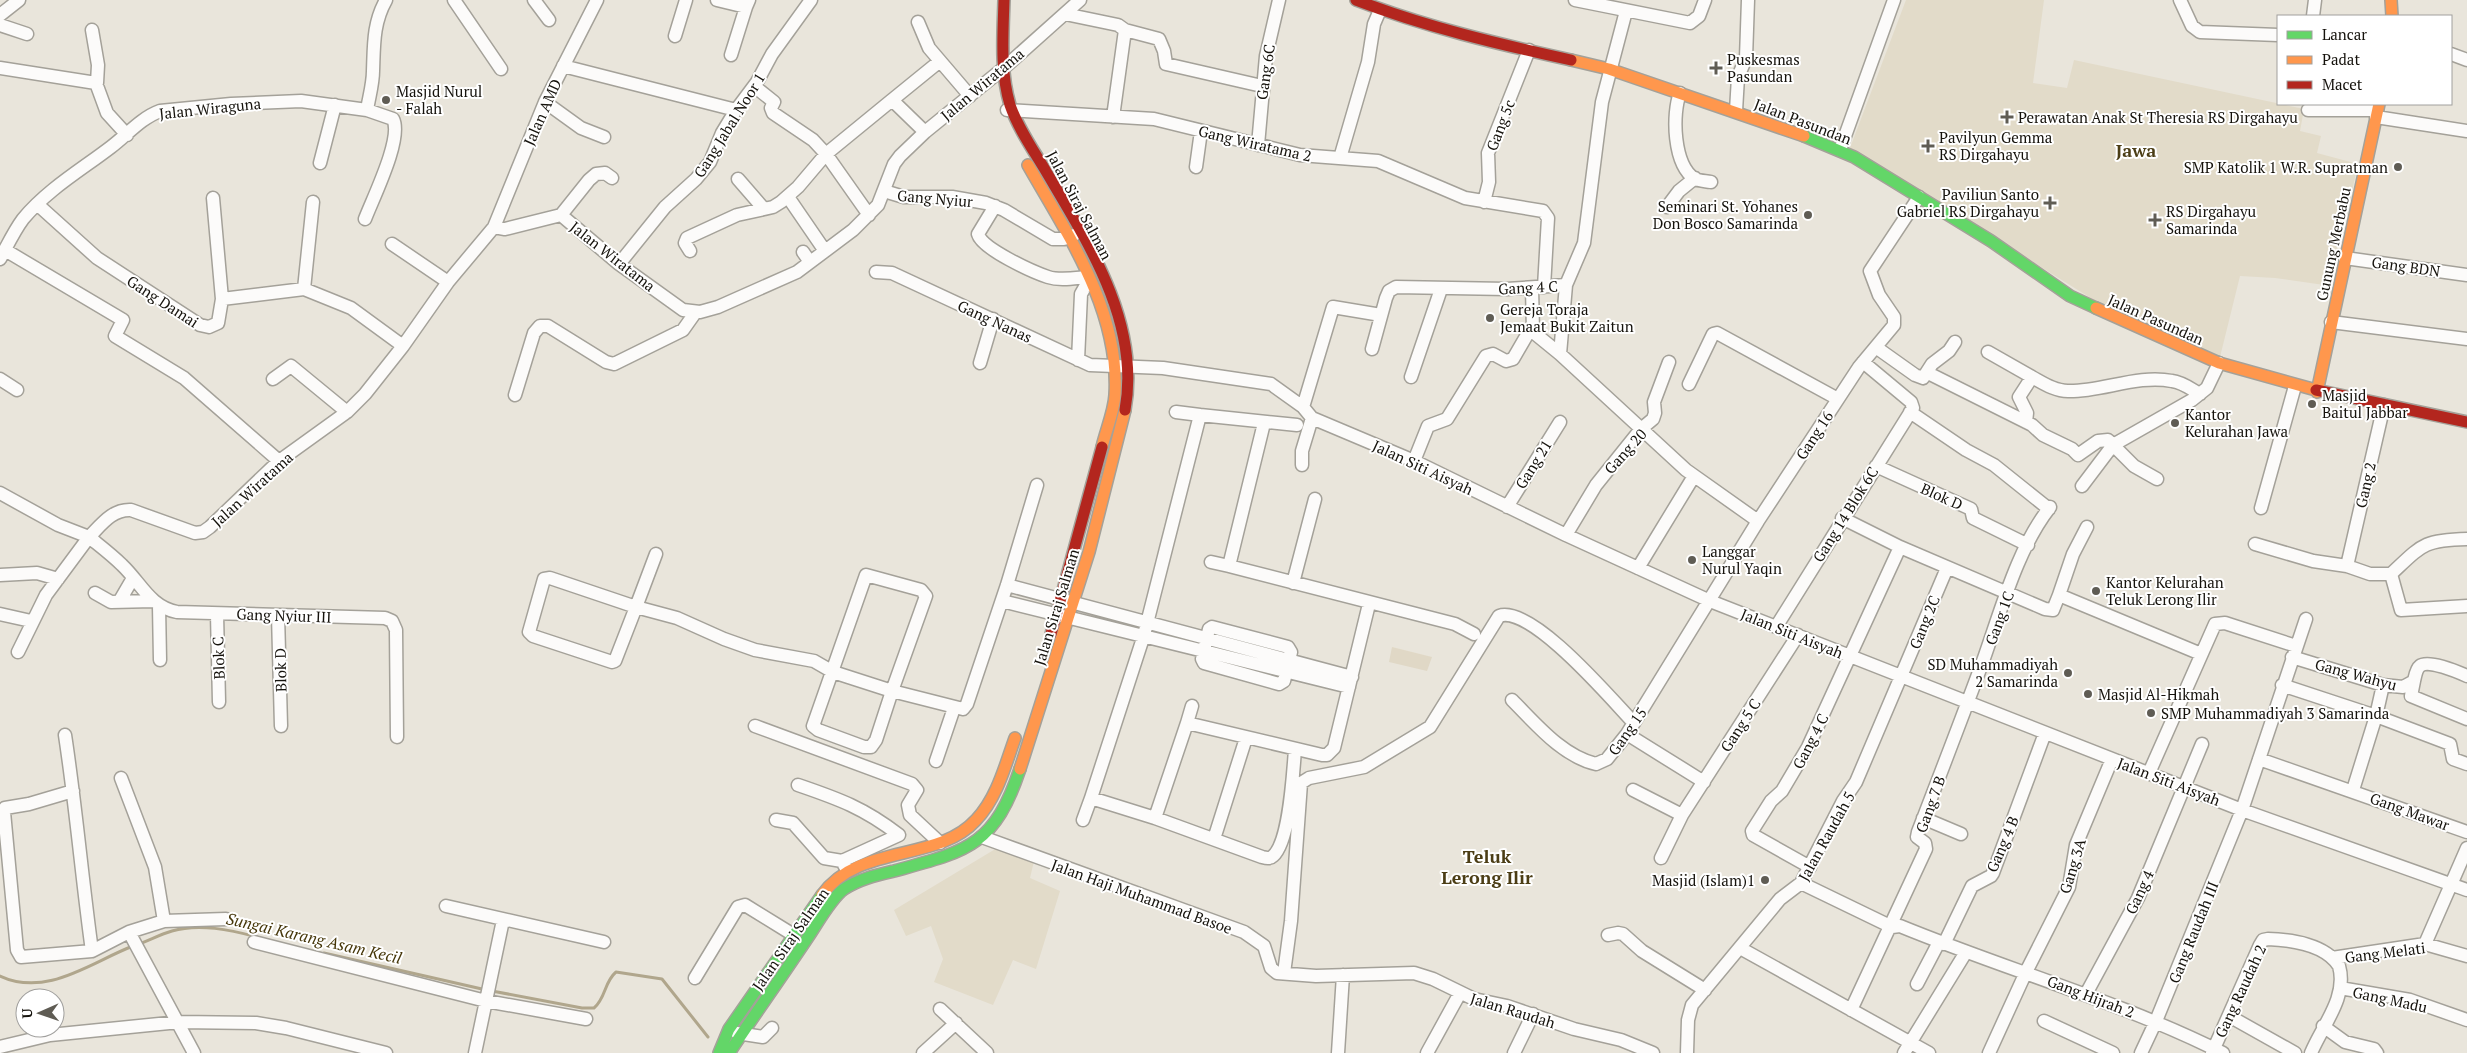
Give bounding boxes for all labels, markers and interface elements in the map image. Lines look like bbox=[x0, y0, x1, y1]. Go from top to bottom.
legend bbox=[2277, 15, 2452, 105]
text: Lancar bbox=[2322, 24, 2367, 44]
street label: Jalan Wiratama bbox=[936, 43, 1028, 125]
street label: Gang 6C bbox=[1251, 43, 1279, 101]
place label: Puskesmas Pasundan bbox=[1727, 49, 1800, 86]
text: Padat bbox=[2322, 49, 2360, 69]
marker: Puskesmas Pasundan bbox=[1709, 61, 1723, 75]
street label: Gang Jabal Noor 1 bbox=[689, 69, 769, 181]
text: Macet bbox=[2322, 74, 2363, 94]
street label: Jalan AMD bbox=[518, 76, 566, 148]
place label: Masjid Nurul - Falah bbox=[396, 81, 482, 118]
street label: Jalan Wiraguna bbox=[158, 93, 262, 123]
street label: Jalan Pasundan bbox=[1751, 93, 1855, 149]
marker: Masjid Nurul - Falah bbox=[380, 94, 392, 106]
street label: Gang 5c bbox=[1481, 97, 1519, 153]
place label: Perawatan Anak St Theresia RS Dirgahayu bbox=[2018, 107, 2298, 127]
marker: Perawatan Anak St Theresia RS Dirgahayu bbox=[2000, 110, 2014, 124]
street label: Gang Wiratama 2 bbox=[1196, 120, 1314, 166]
place label: Pavilyun Gemma RS Dirgahayu bbox=[1939, 127, 2053, 164]
district label: Jawa bbox=[2116, 138, 2156, 162]
marker: Pavilyun Gemma RS Dirgahayu bbox=[1921, 139, 1935, 153]
street label: Jalan Siraj Salman bbox=[1043, 147, 1117, 263]
place label: SMP Katolik 1 W.R. Supratman bbox=[2184, 157, 2388, 177]
marker: SMP Katolik 1 W.R. Supratman bbox=[2392, 161, 2404, 173]
place label: Paviliun Santo Gabriel RS Dirgahayu bbox=[1897, 184, 2039, 221]
street label: Gang Nyiur bbox=[896, 185, 974, 211]
street label: Gunung Merbabu bbox=[2311, 185, 2355, 303]
place label: Seminari St. Yohanes Don Bosco Samarinda bbox=[1653, 196, 1798, 233]
marker: Paviliun Santo Gabriel RS Dirgahayu bbox=[2043, 196, 2057, 210]
place label: RS Dirgahayu Samarinda bbox=[2166, 201, 2257, 238]
marker: Seminari St. Yohanes Don Bosco Samarinda bbox=[1802, 209, 1814, 221]
marker: RS Dirgahayu Samarinda bbox=[2148, 213, 2162, 227]
street label: Jalan Wiratama bbox=[566, 216, 660, 296]
street label: Gang BDN bbox=[2370, 251, 2442, 281]
street label: Gang Damai bbox=[123, 270, 203, 332]
street label: Gang 4 C bbox=[1498, 275, 1558, 299]
street label: Jalan Pasundan bbox=[2105, 289, 2207, 349]
street label: Gang Nanas bbox=[955, 295, 1035, 347]
place label: Gereja Toraja Jemaat Bukit Zaitun bbox=[1500, 299, 1634, 336]
marker: Gereja Toraja Jemaat Bukit Zaitun bbox=[1484, 312, 1496, 324]
place label: Masjid Baitul Jabbar bbox=[2322, 385, 2408, 422]
marker: Masjid Baitul Jabbar bbox=[2306, 398, 2318, 410]
place label: Kantor Kelurahan Jawa bbox=[2185, 404, 2289, 441]
street label: Gang 16 bbox=[1791, 407, 1837, 463]
marker: Kantor Kelurahan Jawa bbox=[2169, 417, 2181, 429]
street label: Gang 20 bbox=[1599, 424, 1651, 478]
street label: Jalan Siti Aisyah bbox=[1370, 435, 1477, 499]
street label: Gang 21 bbox=[1510, 436, 1556, 492]
street label: Jalan Wiratama bbox=[207, 447, 297, 531]
street label: Gang 2 bbox=[2350, 460, 2380, 510]
street label: Gang 14 Blok 6C bbox=[1808, 462, 1882, 566]
street label: Blok D bbox=[1918, 478, 1966, 514]
place label: Langgar Nurul Yaqin bbox=[1702, 541, 1782, 578]
street label: Jalan Siraj Salman bbox=[1029, 546, 1083, 668]
marker: Langgar Nurul Yaqin bbox=[1686, 554, 1698, 566]
place label: Kantor Kelurahan Teluk Lerong Ilir bbox=[2106, 572, 2224, 609]
marker: Kantor Kelurahan Teluk Lerong Ilir bbox=[2090, 585, 2102, 597]
street label: Gang 1C bbox=[1980, 588, 2018, 648]
street label: Gang 2C bbox=[1904, 592, 1944, 652]
street label: Gang Nyiur III bbox=[236, 603, 332, 627]
street label: Jalan Siti Aisyah bbox=[1738, 603, 1846, 663]
street label: Blok C bbox=[207, 636, 229, 680]
street label: Blok D bbox=[270, 648, 290, 692]
street label: Gang Wahyu bbox=[2313, 653, 2399, 695]
place label: SD Muhammadiyah 2 Samarinda bbox=[1927, 654, 2058, 691]
marker: SD Muhammadiyah 2 Samarinda bbox=[2062, 667, 2074, 679]
place label: Masjid Al-Hikmah bbox=[2098, 684, 2219, 704]
marker: Masjid Al-Hikmah bbox=[2082, 688, 2094, 700]
street label: Gang 5 C bbox=[1715, 695, 1765, 755]
street label: Gang 15 bbox=[1603, 703, 1651, 759]
place label: SMP Muhammadiyah 3 Samarinda bbox=[2161, 703, 2390, 723]
marker: SMP Muhammadiyah 3 Samarinda bbox=[2145, 707, 2157, 719]
street label: Gang 4 C bbox=[1788, 710, 1832, 772]
street label: Jalan Siti Aisyah bbox=[2115, 752, 2223, 810]
street label: Gang 7 B bbox=[1910, 773, 1950, 835]
street label: Gang Mawar bbox=[2367, 787, 2453, 835]
street label: Jalan Raudah 5 bbox=[1793, 788, 1859, 884]
street label: Gang 4 B bbox=[1981, 813, 2023, 875]
street label: Gang 3A bbox=[2054, 835, 2090, 896]
district label: Teluk Lerong Ilir bbox=[1441, 844, 1533, 889]
street label: Jalan Haji Muhammad Basoe bbox=[1049, 854, 1235, 938]
street label: Gang 4 bbox=[2120, 867, 2158, 917]
place label: Masjid (Islam)1 bbox=[1652, 870, 1755, 890]
marker: Masjid (Islam)1 bbox=[1759, 874, 1771, 886]
street label: Gang Raudah III bbox=[2163, 878, 2223, 986]
street label: Jalan Siraj Salman bbox=[747, 884, 833, 994]
water label: Sungai Karang Asam Kecil bbox=[224, 907, 404, 969]
street label: Gang Melati bbox=[2344, 937, 2426, 967]
street label: Gang Raudah 2 bbox=[2210, 941, 2270, 1041]
street label: Gang Hijrah 2 bbox=[2045, 970, 2137, 1022]
street label: Gang Madu bbox=[2351, 981, 2430, 1017]
north arrow bbox=[15, 988, 65, 1038]
street label: Jalan Raudah bbox=[1468, 988, 1558, 1032]
text: U bbox=[17, 1008, 36, 1019]

